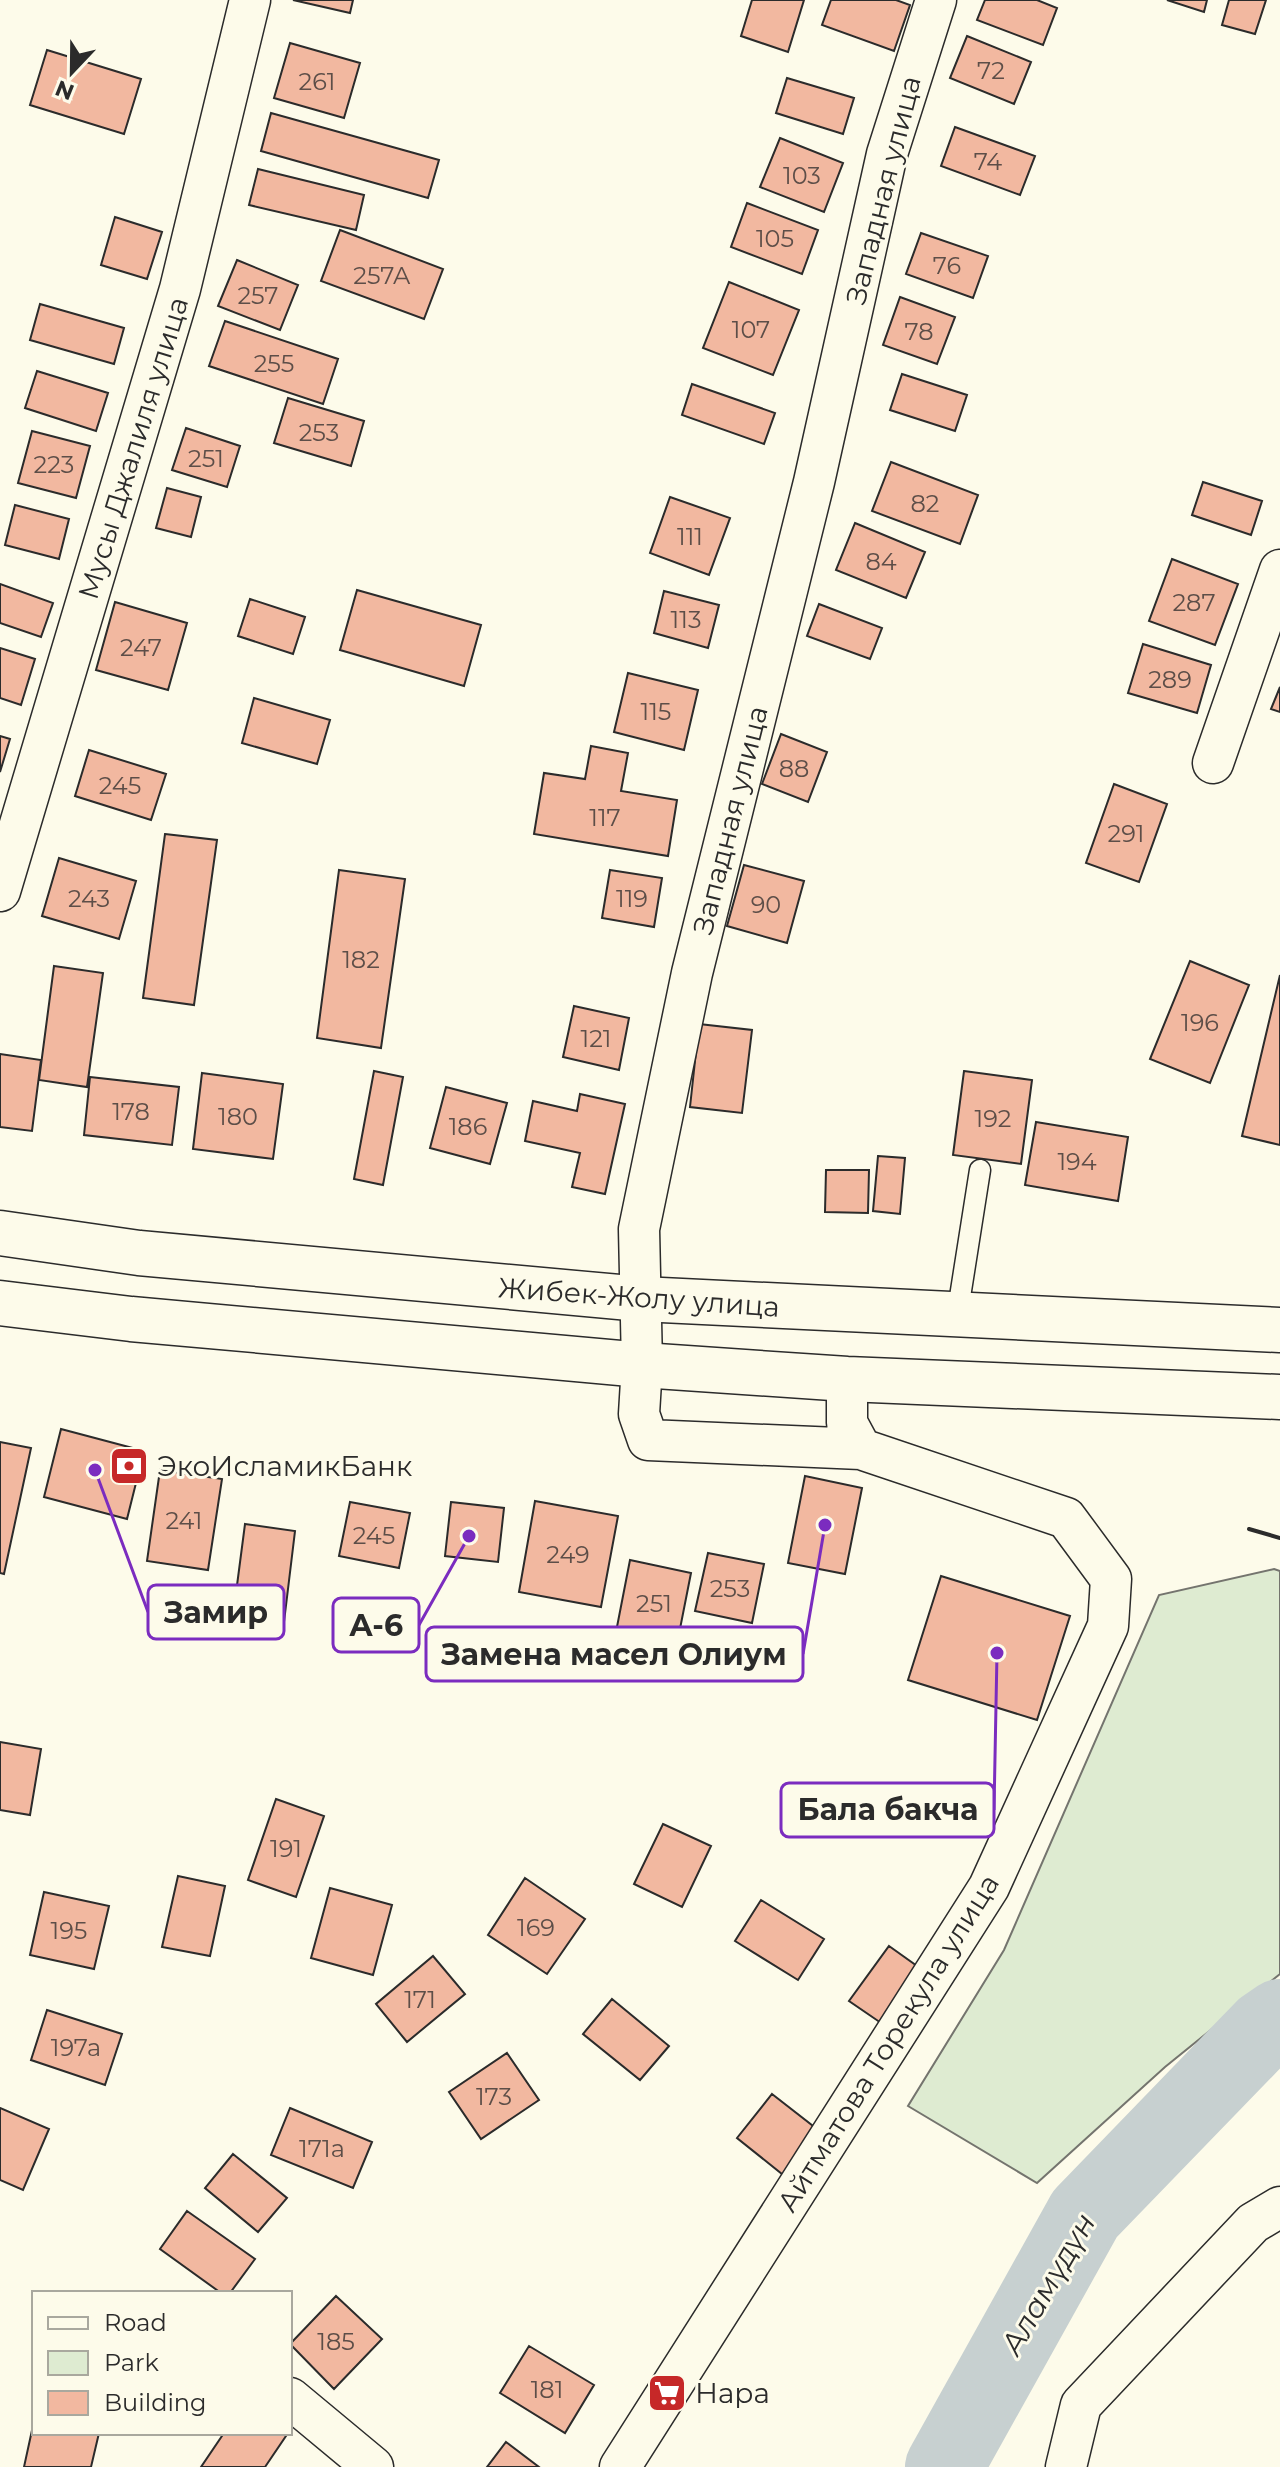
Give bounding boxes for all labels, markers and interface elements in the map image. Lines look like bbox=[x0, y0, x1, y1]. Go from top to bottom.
north arrow bbox=[32, 32, 112, 112]
house number: 72 bbox=[977, 56, 1005, 85]
house number: 261 bbox=[299, 67, 335, 96]
street label: Западная улица bbox=[838, 72, 928, 308]
text: N bbox=[51, 74, 78, 106]
house number: 74 bbox=[974, 147, 1002, 176]
house number: 103 bbox=[783, 161, 821, 190]
house number: 105 bbox=[756, 224, 794, 253]
house number: 76 bbox=[933, 251, 961, 280]
house number: 257А bbox=[353, 261, 411, 290]
house number: 257 bbox=[237, 281, 279, 310]
street label: Мусы Джалиля улица bbox=[71, 293, 195, 603]
house number: 107 bbox=[732, 315, 770, 344]
house number: 78 bbox=[905, 317, 934, 346]
house number: 255 bbox=[254, 349, 294, 378]
house number: 253 bbox=[299, 418, 339, 447]
house number: 251 bbox=[188, 444, 224, 473]
house number: 223 bbox=[34, 450, 74, 479]
house number: 82 bbox=[911, 489, 939, 518]
house number: 111 bbox=[677, 522, 703, 551]
house number: 84 bbox=[865, 547, 897, 576]
house number: 287 bbox=[1172, 588, 1216, 617]
house number: 113 bbox=[671, 605, 701, 634]
house number: 247 bbox=[120, 633, 162, 662]
house number: 289 bbox=[1148, 665, 1192, 694]
house number: 115 bbox=[641, 697, 671, 726]
street label: Западная улица bbox=[685, 702, 775, 938]
house number: 88 bbox=[779, 754, 809, 783]
house number: 245 bbox=[99, 771, 141, 800]
house number: 117 bbox=[589, 803, 621, 832]
house number: 291 bbox=[1108, 819, 1144, 848]
house number: 243 bbox=[68, 884, 110, 913]
house number: 119 bbox=[616, 884, 648, 913]
house number: 90 bbox=[751, 890, 781, 919]
house number: 182 bbox=[342, 945, 380, 974]
house number: 196 bbox=[1181, 1008, 1219, 1037]
house number: 121 bbox=[581, 1024, 611, 1053]
house number: 178 bbox=[112, 1097, 150, 1126]
house number: 180 bbox=[218, 1102, 258, 1131]
house number: 192 bbox=[975, 1104, 1011, 1133]
house number: 186 bbox=[449, 1112, 487, 1141]
house number: 194 bbox=[1057, 1147, 1097, 1176]
street label: Жибек-Жолу улица bbox=[497, 1270, 781, 1324]
bank icon: ЭкоИсламикБанк bbox=[108, 1445, 150, 1487]
place label: ЭкоИсламикБанк bbox=[157, 1449, 412, 1483]
house number: 241 bbox=[165, 1506, 203, 1535]
house number: 245 bbox=[353, 1521, 395, 1550]
house number: 249 bbox=[546, 1540, 590, 1569]
house number: 253 bbox=[710, 1574, 750, 1603]
callout: Замир bbox=[148, 1585, 284, 1639]
house number: 251 bbox=[636, 1589, 672, 1618]
text: Замир bbox=[163, 1594, 268, 1631]
callout: А-6 bbox=[333, 1598, 419, 1652]
text: А-6 bbox=[349, 1607, 403, 1644]
callout: Замена масел Олиум bbox=[426, 1627, 803, 1681]
text: Замена масел Олиум bbox=[440, 1636, 787, 1673]
callout: Бала бакча bbox=[781, 1783, 994, 1837]
text: Бала бакча bbox=[798, 1791, 979, 1828]
house number: 191 bbox=[270, 1834, 302, 1863]
street label: Айтматова Торекула улица bbox=[770, 1868, 1006, 2218]
house number: 169 bbox=[517, 1913, 555, 1942]
house number: 195 bbox=[51, 1916, 87, 1945]
house number: 171 bbox=[404, 1985, 436, 2014]
house number: 197a bbox=[51, 2033, 101, 2062]
house number: 173 bbox=[476, 2082, 512, 2111]
house number: 171a bbox=[299, 2134, 345, 2163]
water label: Аламүдүн bbox=[992, 2207, 1103, 2363]
legend bbox=[32, 2291, 292, 2435]
text: Road bbox=[104, 2308, 167, 2337]
house number: 185 bbox=[317, 2327, 355, 2356]
text: Park bbox=[104, 2348, 159, 2377]
supermarket icon: Нара bbox=[646, 2372, 688, 2414]
house number: 181 bbox=[531, 2375, 563, 2404]
place label: Нара bbox=[695, 2376, 770, 2410]
text: Building bbox=[104, 2388, 207, 2417]

